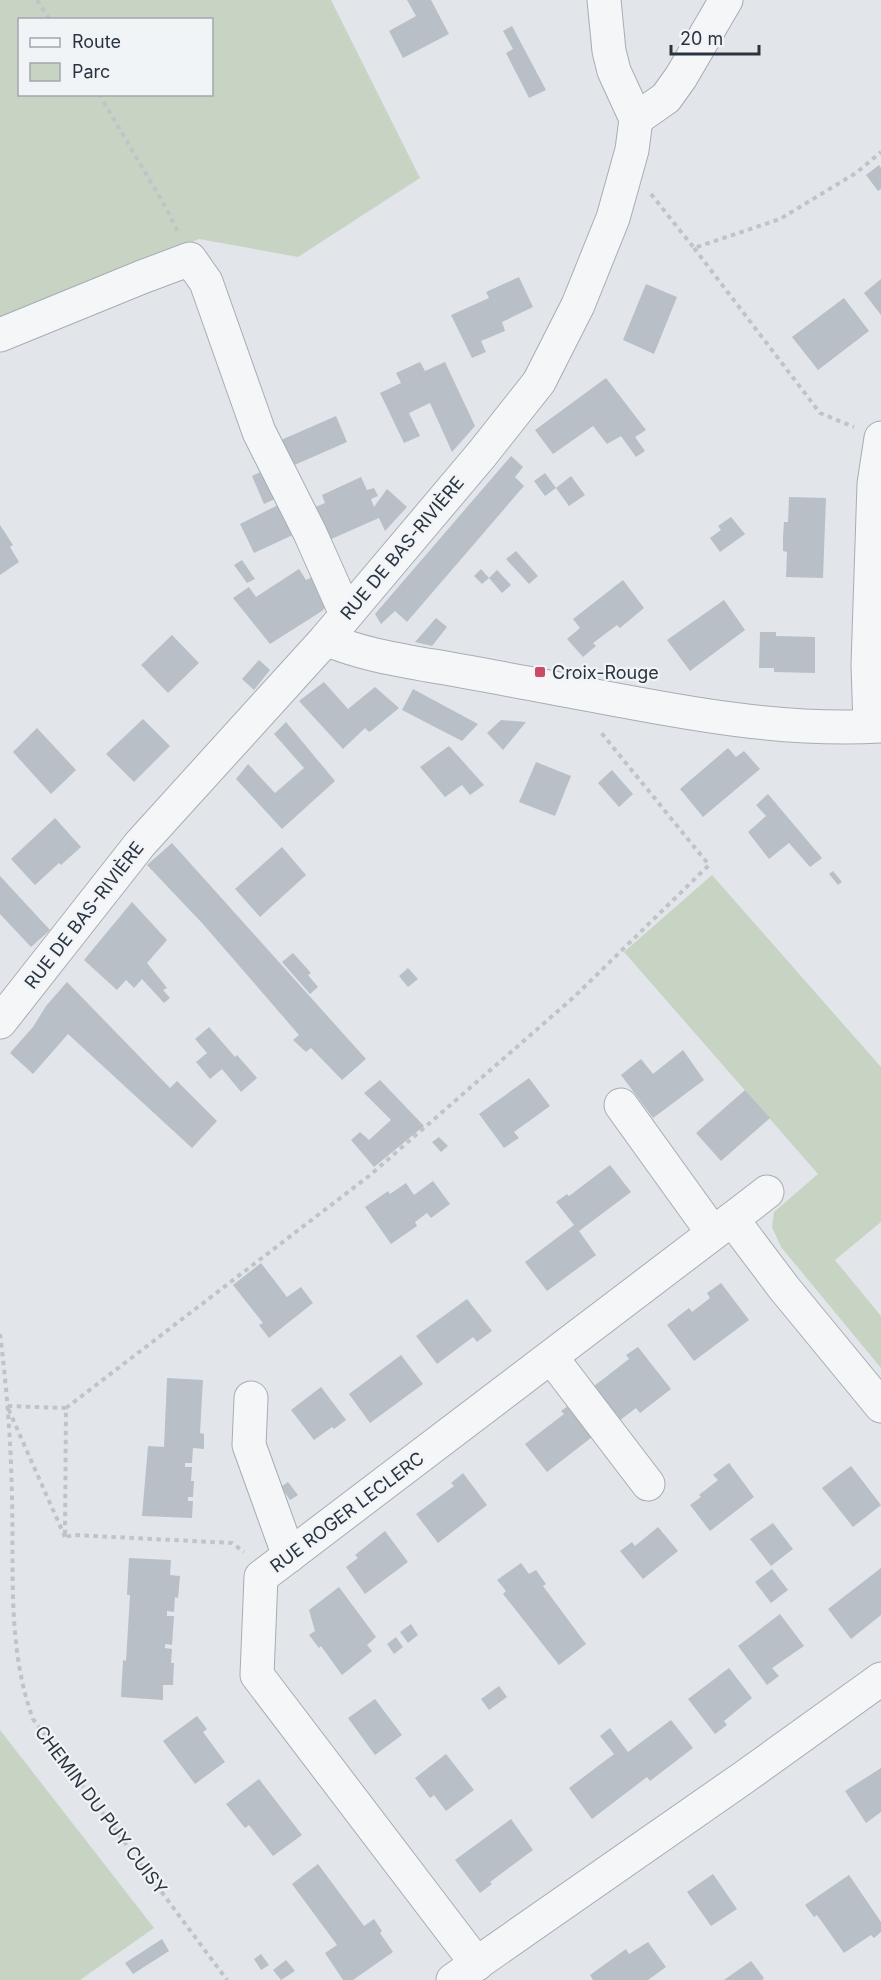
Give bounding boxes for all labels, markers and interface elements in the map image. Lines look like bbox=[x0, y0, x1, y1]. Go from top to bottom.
legend bbox=[18, 18, 213, 96]
scale bar bbox=[671, 18, 760, 56]
text: 20 m bbox=[680, 28, 723, 49]
text: Route bbox=[72, 31, 121, 52]
text: Parc bbox=[72, 61, 110, 82]
street label: RUE DE BAS-RIVIÈRE bbox=[335, 471, 468, 624]
place label: Croix-Rouge bbox=[552, 662, 659, 683]
marker: Croix-Rouge bbox=[533, 665, 547, 679]
street label: RUE DE BAS-RIVIÈRE bbox=[19, 837, 148, 993]
street label: RUE ROGER LECLERC bbox=[266, 1447, 428, 1577]
street label: CHEMIN DU PUY CUISY bbox=[31, 1721, 171, 1899]

